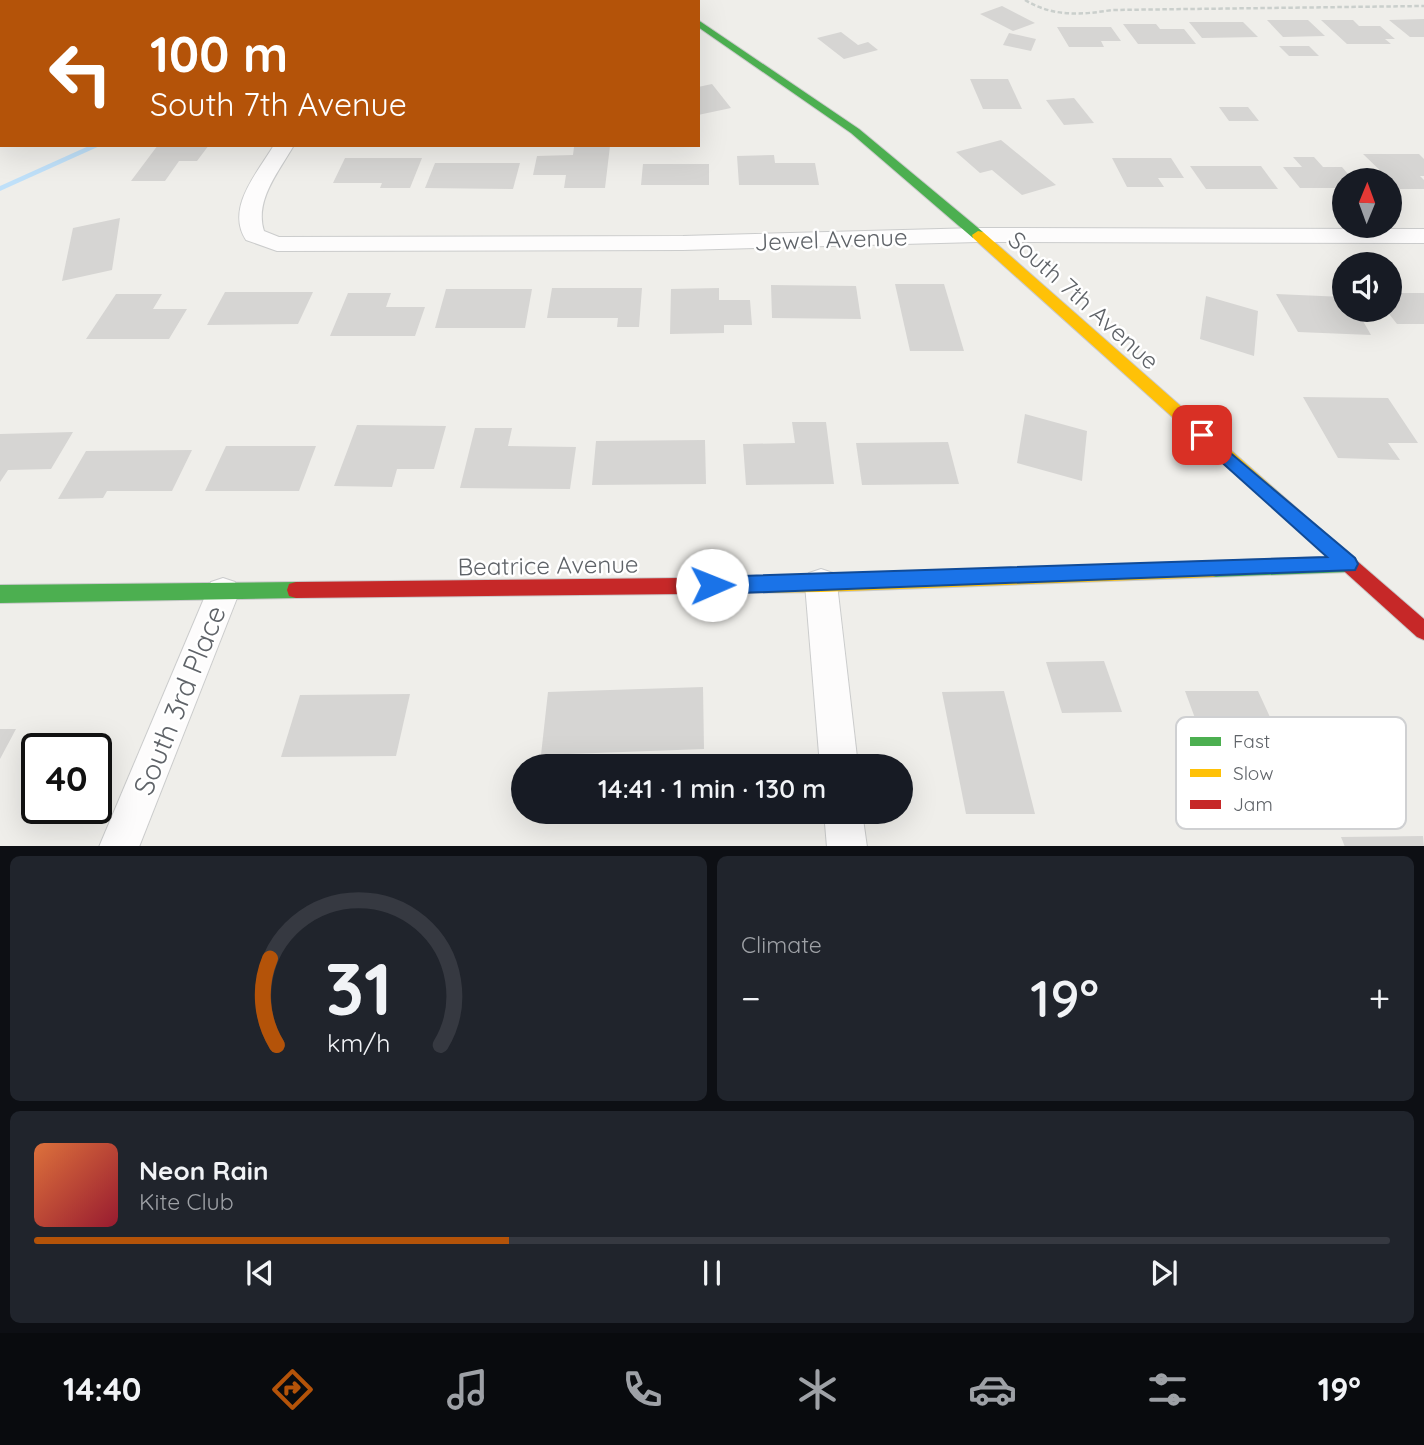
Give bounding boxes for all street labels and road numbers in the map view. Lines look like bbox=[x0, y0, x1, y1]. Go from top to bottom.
street label: Jewel Avenue bbox=[754, 221, 908, 257]
street label: South 7th Avenue bbox=[1002, 224, 1166, 376]
street label: Beatrice Avenue bbox=[457, 548, 639, 582]
street label: South 3rd Place bbox=[125, 600, 233, 800]

